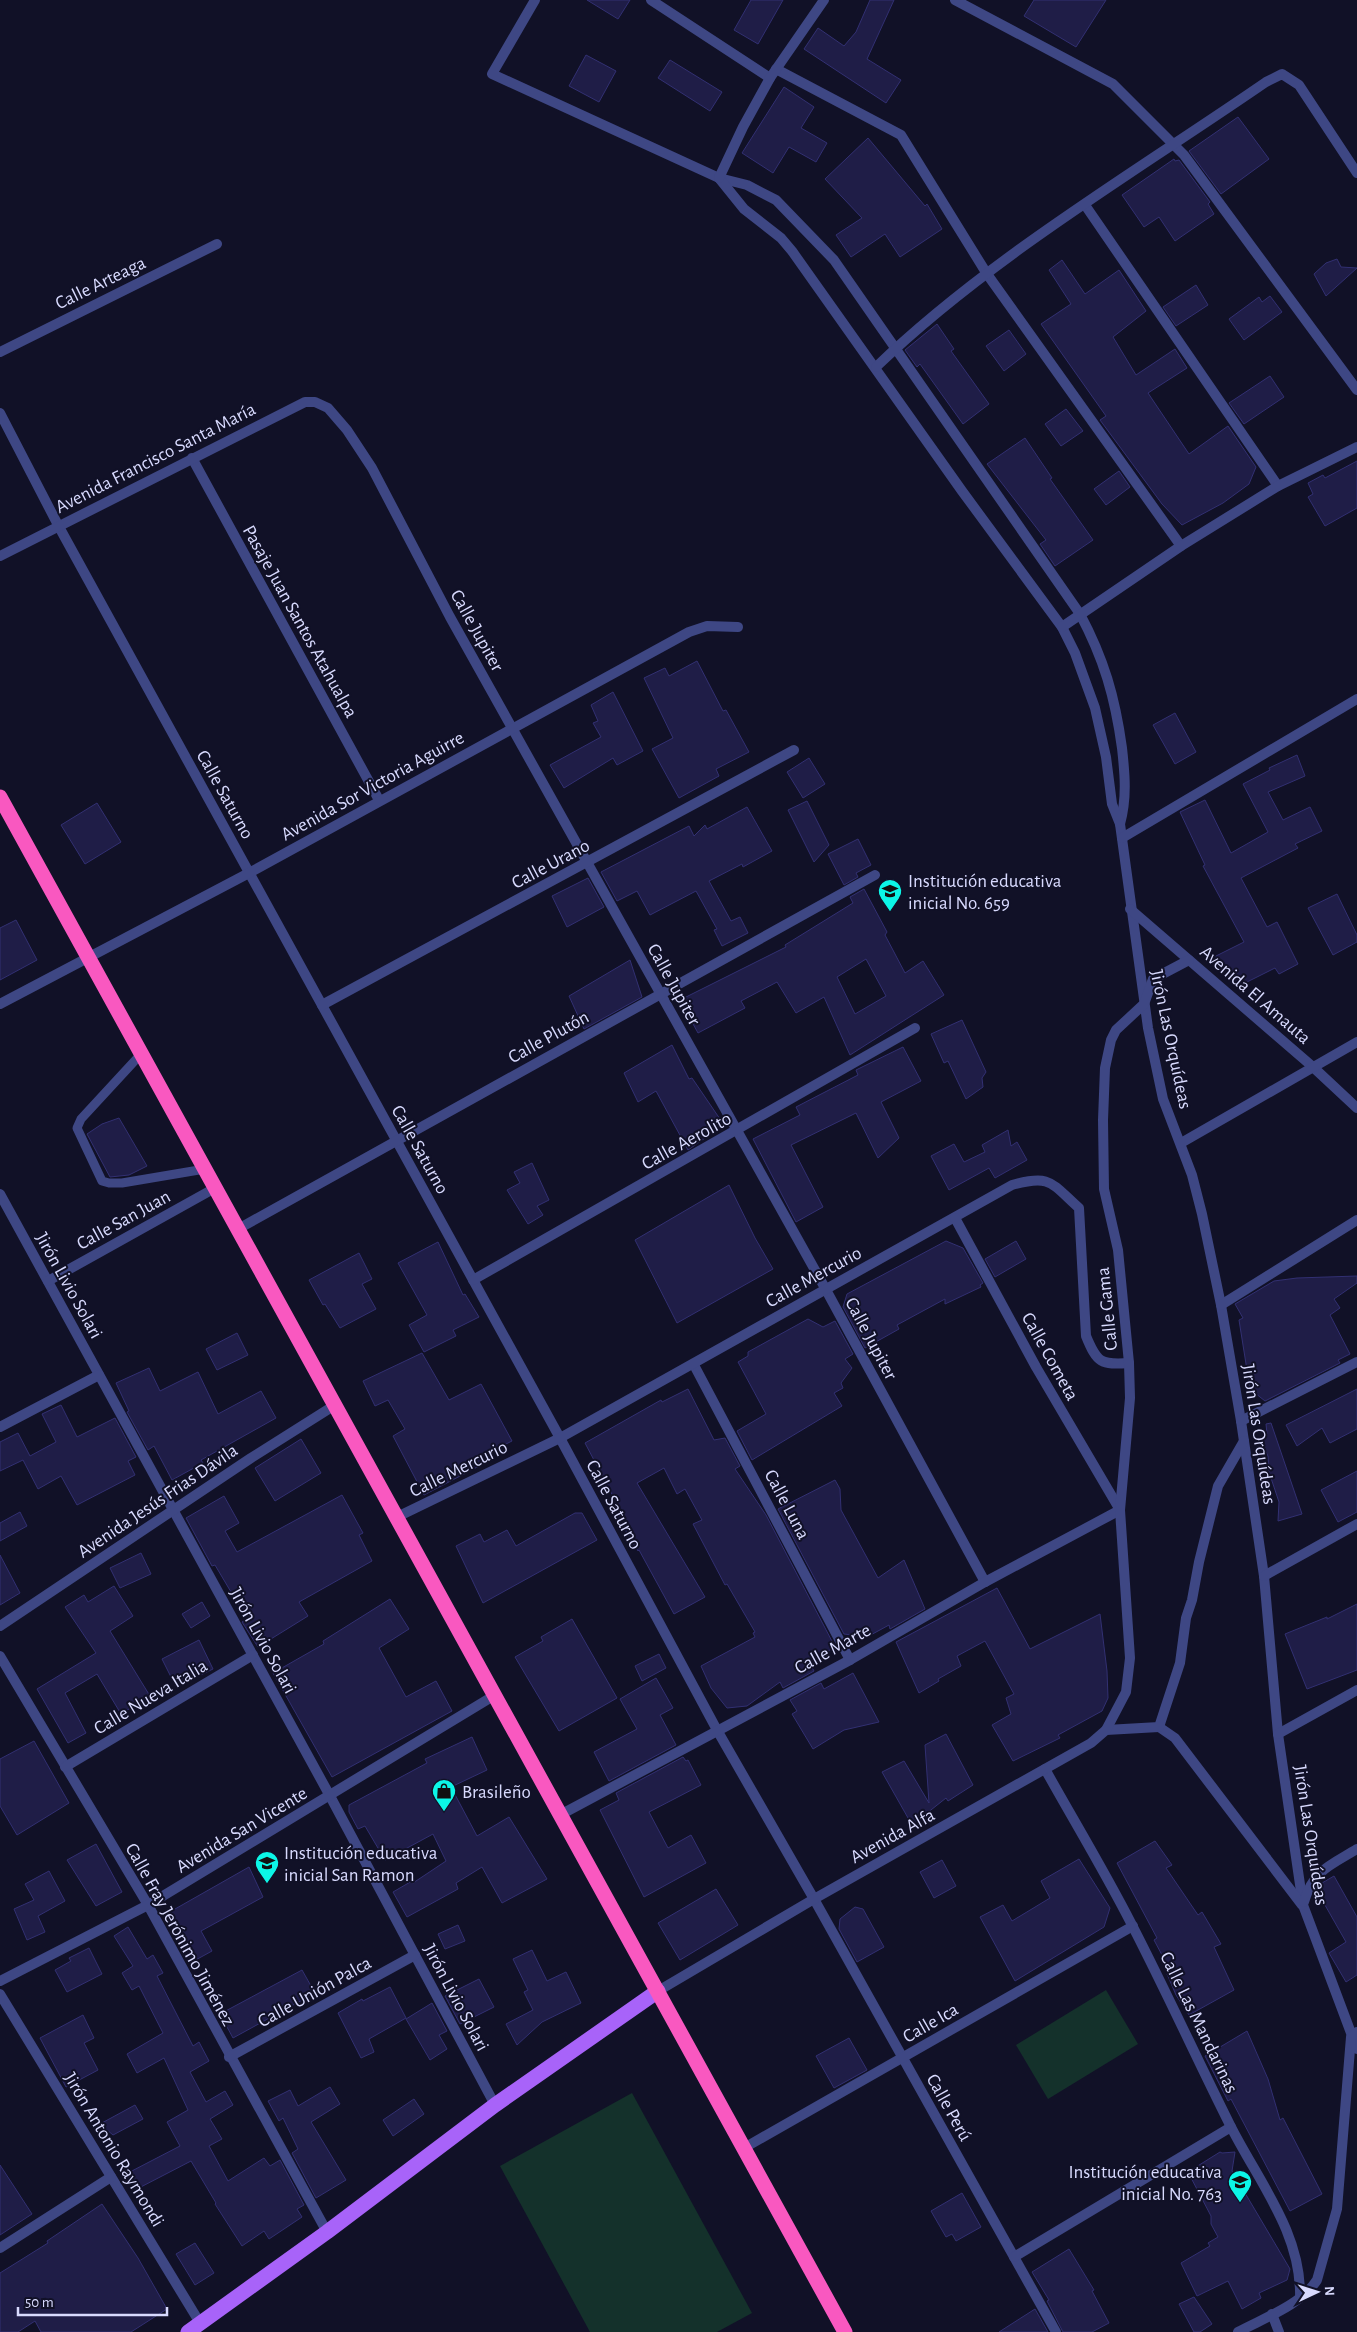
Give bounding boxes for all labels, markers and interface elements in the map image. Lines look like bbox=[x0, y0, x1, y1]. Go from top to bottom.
street label: Calle Arteaga bbox=[52, 253, 149, 313]
street label: Avenida Francisco Santa María bbox=[53, 399, 259, 517]
street label: Pasaje Juan Santos Atahualpa bbox=[239, 522, 361, 721]
street label: Calle Jupiter bbox=[446, 587, 507, 675]
street label: Avenida Sor Victoria Aguirre bbox=[278, 728, 467, 845]
street label: Calle Saturno bbox=[193, 747, 257, 842]
street label: Calle Urano bbox=[509, 836, 593, 893]
place label: Institución educativa inicial No. 659 bbox=[908, 872, 1062, 913]
school or university icon: Institución educativa inicial No. 659 bbox=[877, 878, 903, 912]
street label: Calle Jupiter bbox=[643, 941, 704, 1029]
street label: Avenida El Amauta bbox=[1196, 942, 1314, 1048]
street label: Jirón Las Orquídeas bbox=[1146, 968, 1195, 1111]
street label: Calle Plutón bbox=[505, 1007, 592, 1067]
street label: Calle Saturno bbox=[388, 1102, 452, 1197]
street label: Calle Aerolito bbox=[639, 1109, 735, 1174]
street label: Calle San Juan bbox=[74, 1187, 174, 1254]
street label: Jirón Livio Solari bbox=[32, 1229, 106, 1342]
street label: Calle Mercurio bbox=[763, 1243, 865, 1311]
street label: Calle Gama bbox=[1094, 1266, 1121, 1351]
street label: Calle Jupiter bbox=[841, 1294, 900, 1383]
street label: Calle Cometa bbox=[1018, 1310, 1082, 1404]
street label: Jirón Las Orquídeas bbox=[1238, 1363, 1279, 1506]
street label: Calle Mercurio bbox=[407, 1438, 511, 1501]
street label: Avenida Jesús Frias Dávila bbox=[74, 1441, 242, 1562]
street label: Calle Saturno bbox=[582, 1457, 645, 1552]
street label: Calle Luna bbox=[760, 1467, 813, 1543]
street label: Jirón Livio Solari bbox=[226, 1584, 300, 1697]
street label: Calle Marte bbox=[791, 1621, 874, 1678]
street label: Calle Nueva Italia bbox=[91, 1656, 211, 1739]
street label: Jirón Las Orquídeas bbox=[1290, 1764, 1331, 1907]
shop icon: Brasileño bbox=[431, 1778, 457, 1812]
place label: Brasileño bbox=[462, 1783, 531, 1802]
street label: Avenida San Vicente bbox=[173, 1784, 311, 1877]
street label: Avenida Alfa bbox=[847, 1805, 938, 1867]
street label: Calle Fray Jerónimo Jiménez bbox=[122, 1840, 238, 2029]
place label: Institución educativa inicial San Ramon bbox=[284, 1844, 438, 1885]
school or university icon: Institución educativa inicial San Ramon bbox=[254, 1850, 280, 1884]
street label: Jirón Livio Solari bbox=[420, 1941, 492, 2054]
street label: Calle Las Mandarinas bbox=[1156, 1949, 1241, 2096]
street label: Calle Unión Palca bbox=[255, 1953, 375, 2031]
street label: Calle Ica bbox=[900, 2000, 962, 2047]
street label: Jirón Antonio Raymondi bbox=[60, 2069, 167, 2230]
street label: Calle Perú bbox=[923, 2071, 975, 2145]
place label: Institución educativa inicial No. 763 bbox=[1069, 2163, 1222, 2204]
school or university icon: Institución educativa inicial No. 763 bbox=[1227, 2169, 1253, 2203]
north arrow bbox=[1292, 2267, 1342, 2317]
scale bar bbox=[18, 2284, 166, 2316]
text: N bbox=[1322, 2286, 1336, 2297]
text: 50 m bbox=[25, 2295, 54, 2310]

